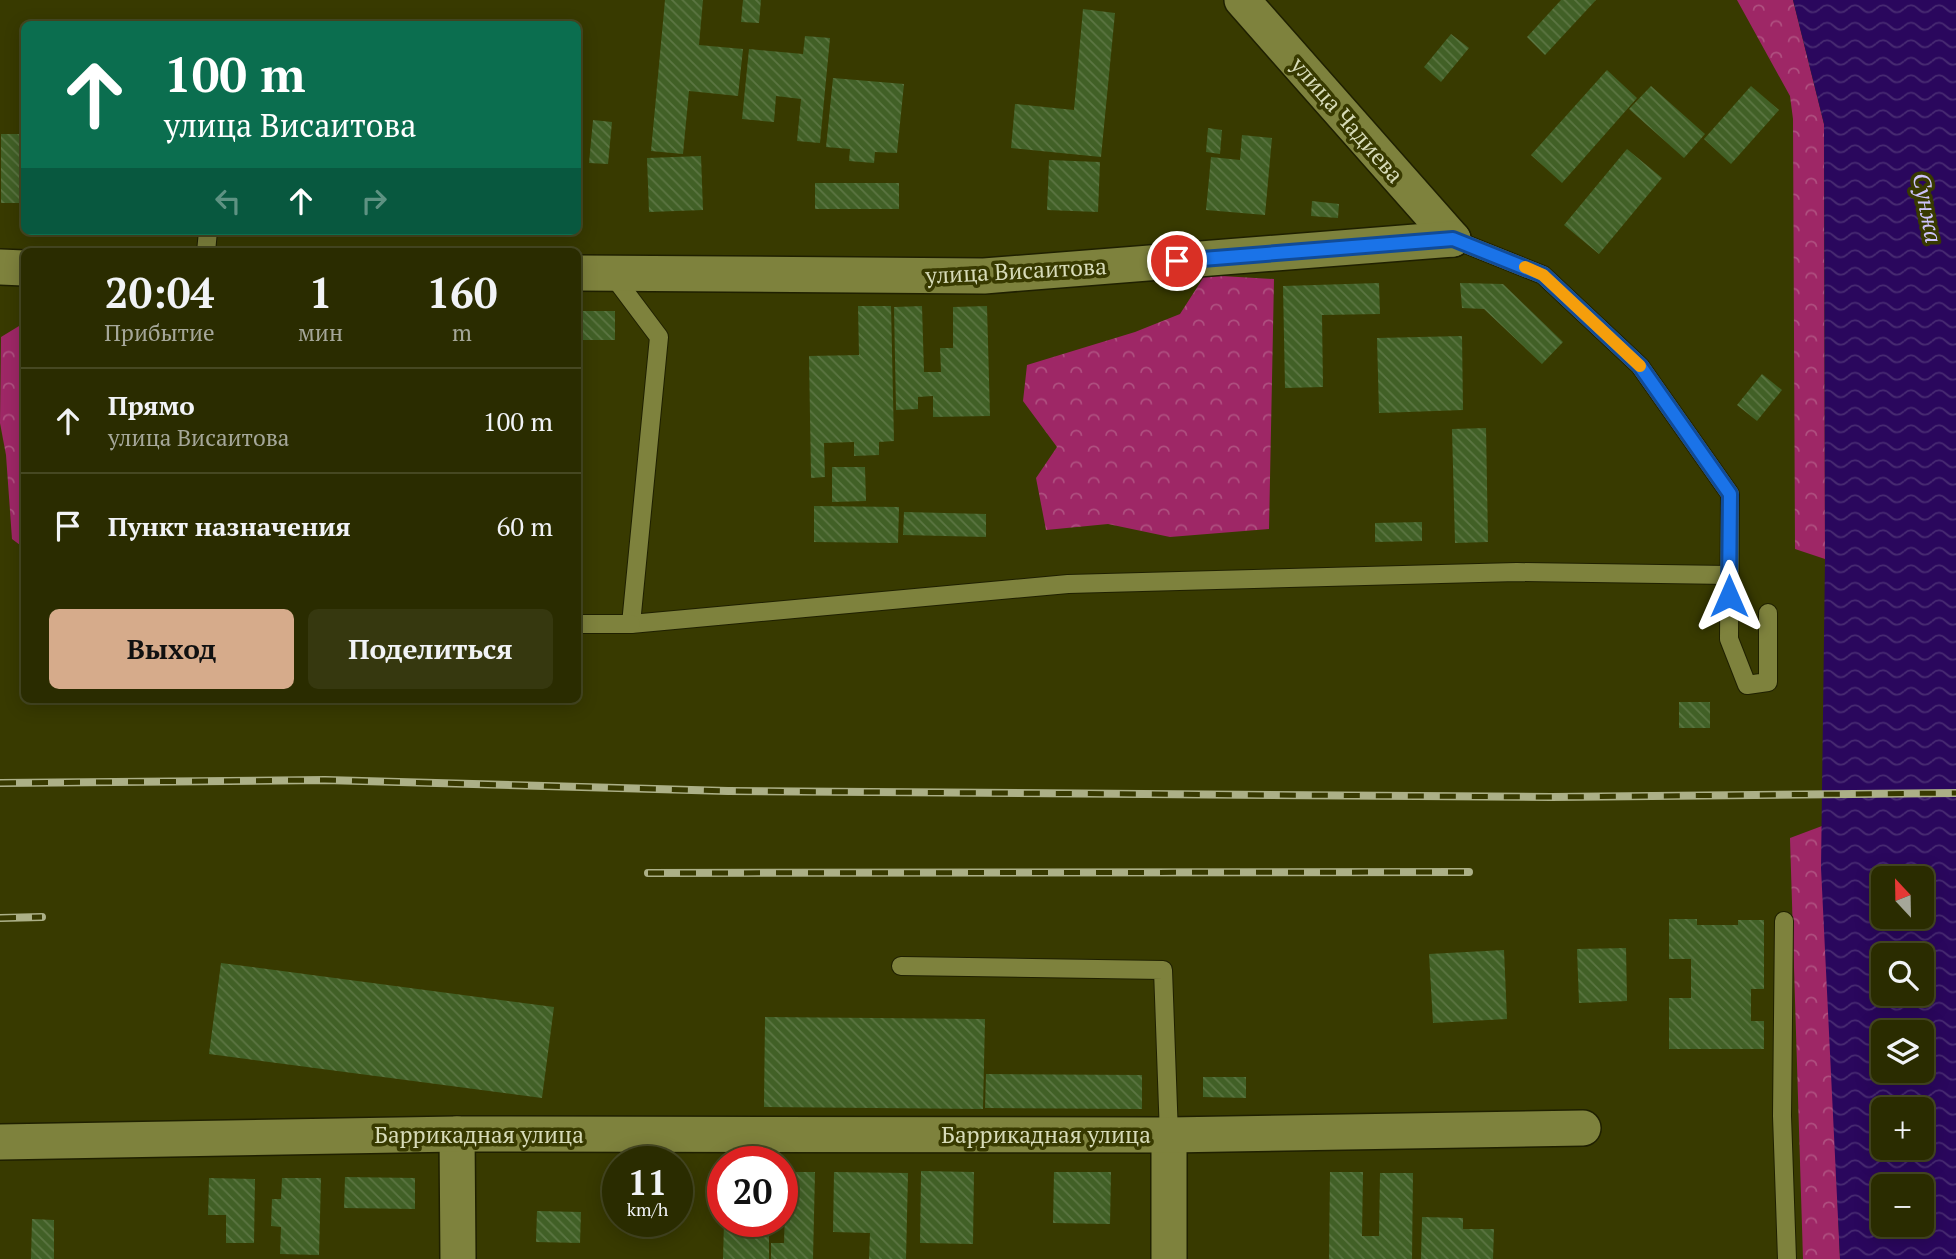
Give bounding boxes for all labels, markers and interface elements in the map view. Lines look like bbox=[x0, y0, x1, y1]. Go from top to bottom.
text: 100 m bbox=[164, 41, 306, 106]
icon: ahead bbox=[49, 49, 140, 140]
street label: улица Чадиева bbox=[1283, 49, 1411, 190]
text: улица Висаитова bbox=[164, 104, 416, 146]
water label: Сунжа bbox=[1906, 170, 1950, 246]
icon: left bbox=[209, 182, 247, 220]
icon: ahead bbox=[282, 182, 320, 220]
icon: right bbox=[355, 182, 393, 220]
pin bbox=[1147, 231, 1207, 291]
icon: arrive bbox=[1158, 242, 1196, 280]
street label: улица Висаитова bbox=[924, 250, 1108, 291]
text: 20:04 bbox=[105, 264, 214, 320]
text: 1 bbox=[309, 264, 332, 320]
text: 160 bbox=[426, 264, 498, 320]
text: Прибытие bbox=[104, 317, 215, 348]
text: мин bbox=[298, 317, 343, 348]
text: m bbox=[452, 317, 472, 348]
text: Прямо bbox=[108, 388, 195, 422]
icon: ahead bbox=[49, 402, 87, 440]
text: 100 m bbox=[483, 404, 553, 438]
text: улица Висаитова bbox=[108, 422, 289, 453]
icon: arrive bbox=[49, 507, 87, 545]
text: Пункт назначения bbox=[108, 509, 351, 543]
text: 60 m bbox=[497, 509, 553, 543]
position arrow bbox=[1692, 559, 1766, 633]
button: Выход bbox=[49, 609, 294, 689]
button: Поделиться bbox=[308, 609, 553, 689]
north arrow bbox=[1871, 866, 1934, 929]
map controls bbox=[1871, 866, 1934, 1237]
button: search bbox=[1871, 943, 1934, 1006]
button: layers bbox=[1871, 1020, 1934, 1083]
button: + bbox=[1871, 1097, 1934, 1160]
street label: Баррикадная улица bbox=[374, 1119, 584, 1150]
street label: Баррикадная улица bbox=[941, 1119, 1151, 1150]
speed limit sign: 20 bbox=[707, 1146, 798, 1237]
text: 11 bbox=[628, 1159, 667, 1205]
button: − bbox=[1871, 1174, 1934, 1237]
text: km/h bbox=[627, 1197, 668, 1221]

